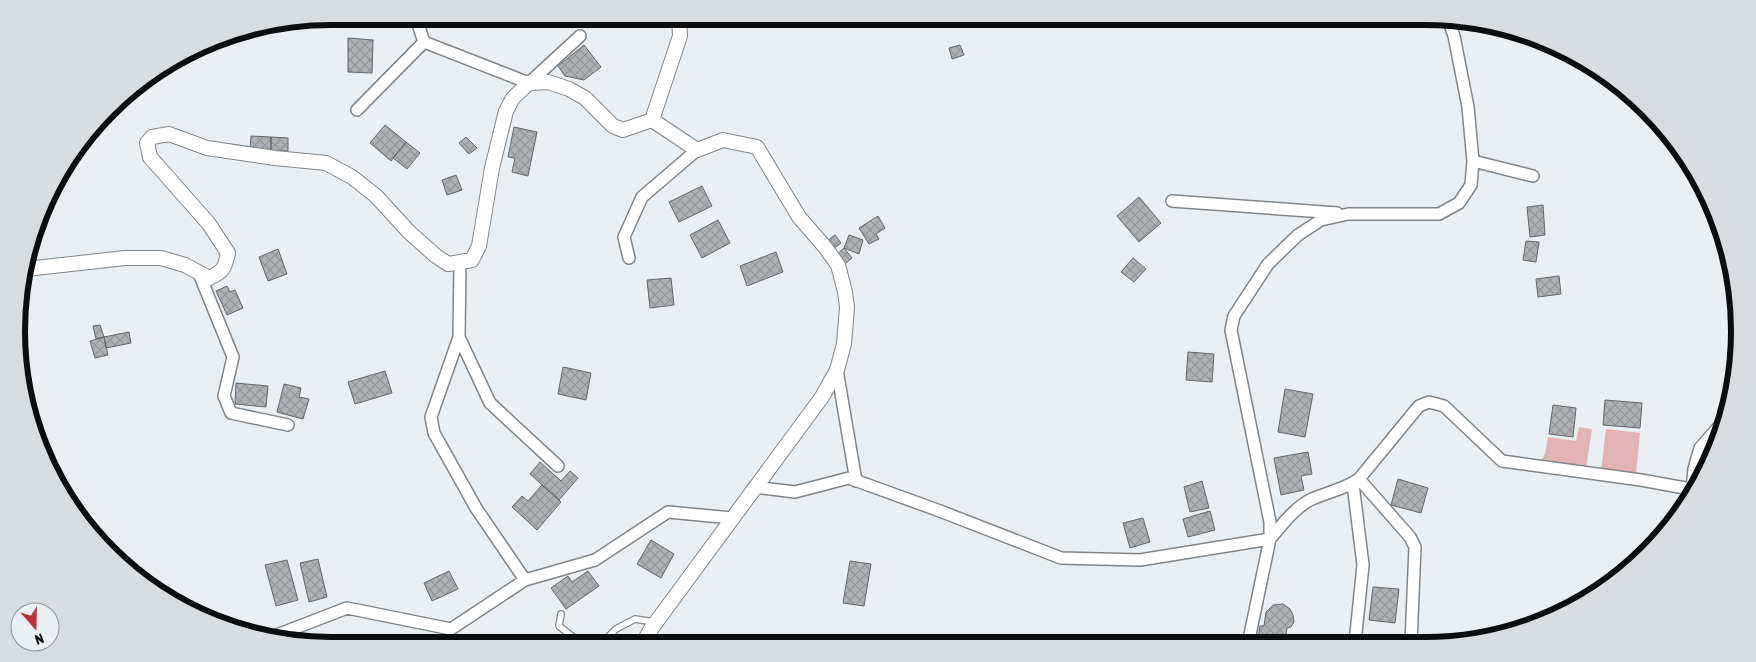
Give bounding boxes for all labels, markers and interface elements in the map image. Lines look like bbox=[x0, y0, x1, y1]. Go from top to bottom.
north arrow bbox=[10, 602, 60, 652]
text: N bbox=[33, 630, 46, 648]

